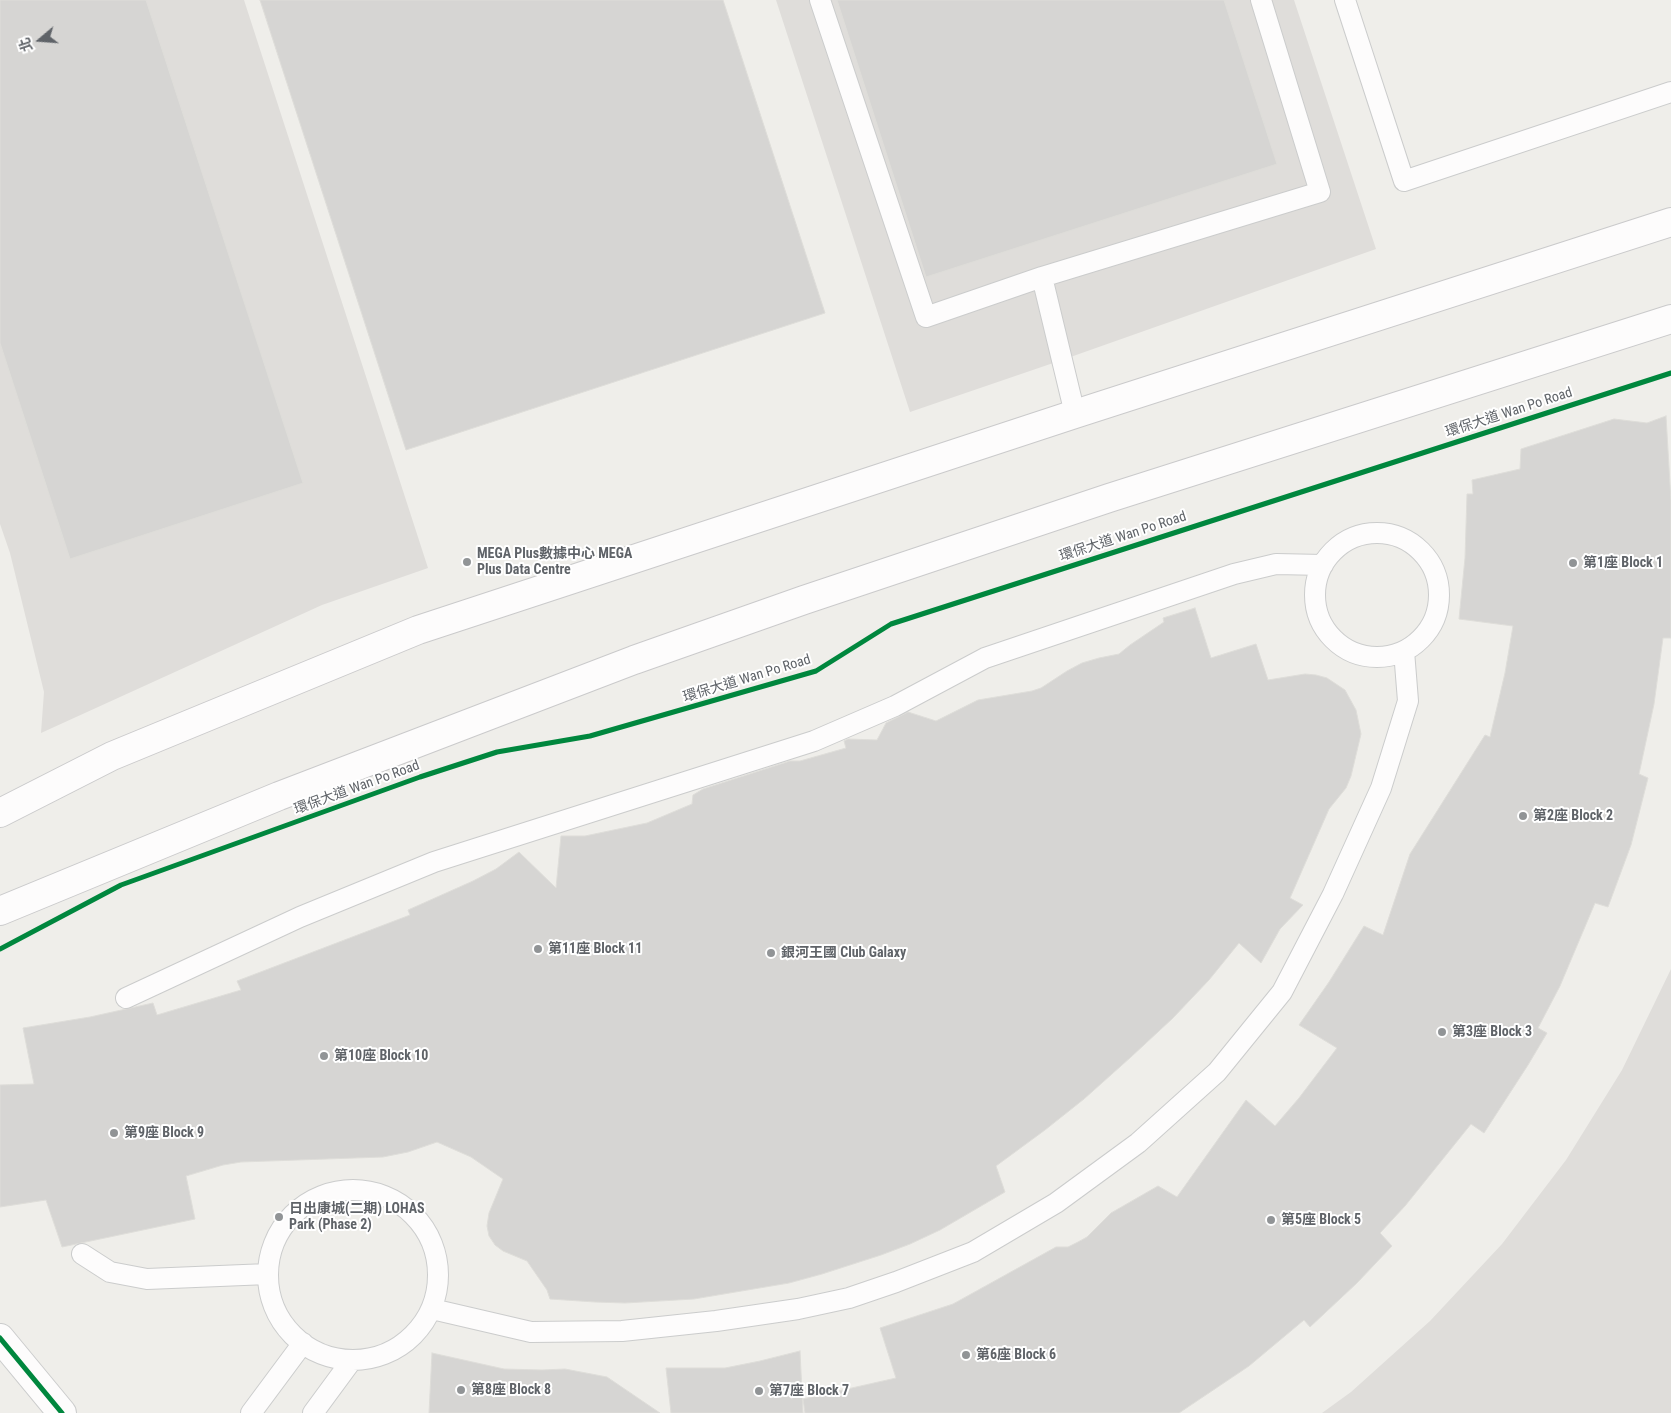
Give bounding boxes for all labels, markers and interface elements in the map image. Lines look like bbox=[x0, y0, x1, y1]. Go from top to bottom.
north arrow bbox=[15, 15, 65, 65]
text: 北 bbox=[16, 36, 36, 54]
street label: 環保大道 Wan Po Road bbox=[1443, 385, 1575, 441]
street label: 環保大道 Wan Po Road bbox=[1057, 509, 1189, 565]
place label: MEGA Plus數據中心 MEGA Plus Data Centre bbox=[477, 546, 632, 578]
place label: 第1座 Block 1 bbox=[1583, 555, 1663, 571]
marker: MEGA Plus數據中心 MEGA Plus Data Centre bbox=[461, 556, 473, 568]
marker: 第1座 Block 1 bbox=[1567, 557, 1579, 569]
street label: 環保大道 Wan Po Road bbox=[681, 652, 813, 706]
street label: 環保大道 Wan Po Road bbox=[292, 757, 422, 819]
place label: 第2座 Block 2 bbox=[1533, 808, 1613, 824]
marker: 第2座 Block 2 bbox=[1517, 810, 1529, 822]
place label: 第11座 Block 11 bbox=[548, 941, 642, 957]
marker: 第11座 Block 11 bbox=[532, 943, 544, 955]
place label: 銀河王國 Club Galaxy bbox=[781, 945, 906, 961]
marker: 銀河王國 Club Galaxy bbox=[765, 947, 777, 959]
place label: 第3座 Block 3 bbox=[1452, 1024, 1532, 1040]
marker: 第3座 Block 3 bbox=[1436, 1026, 1448, 1038]
place label: 第10座 Block 10 bbox=[334, 1048, 428, 1064]
marker: 第10座 Block 10 bbox=[318, 1050, 330, 1062]
place label: 第9座 Block 9 bbox=[124, 1125, 204, 1141]
marker: 第9座 Block 9 bbox=[108, 1127, 120, 1139]
place label: 日出康城(二期) LOHAS Park (Phase 2) bbox=[289, 1201, 425, 1234]
marker: 日出康城(二期) LOHAS Park (Phase 2) bbox=[273, 1211, 285, 1223]
place label: 第5座 Block 5 bbox=[1281, 1212, 1361, 1228]
marker: 第5座 Block 5 bbox=[1265, 1214, 1277, 1226]
place label: 第6座 Block 6 bbox=[976, 1347, 1056, 1363]
marker: 第6座 Block 6 bbox=[960, 1349, 972, 1361]
place label: 第8座 Block 8 bbox=[471, 1382, 551, 1398]
place label: 第7座 Block 7 bbox=[769, 1383, 849, 1399]
marker: 第8座 Block 8 bbox=[455, 1384, 467, 1396]
marker: 第7座 Block 7 bbox=[753, 1385, 765, 1397]

